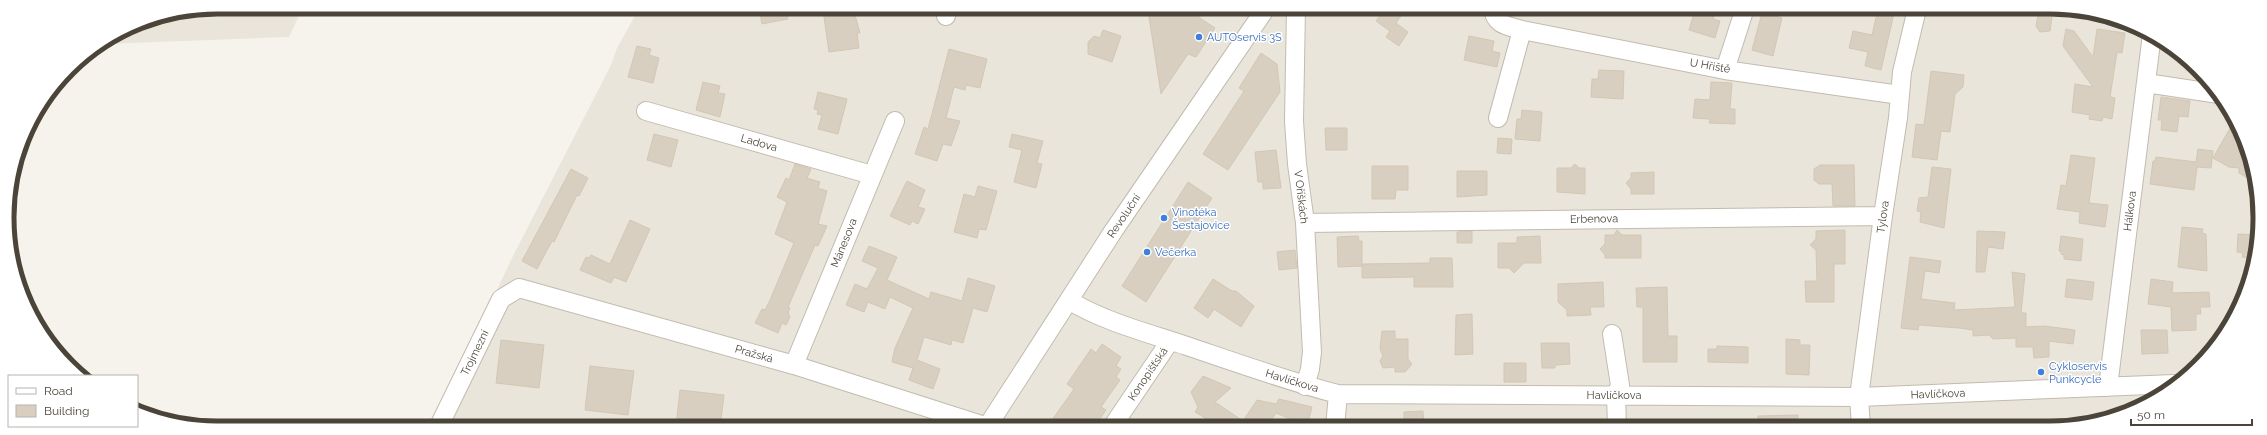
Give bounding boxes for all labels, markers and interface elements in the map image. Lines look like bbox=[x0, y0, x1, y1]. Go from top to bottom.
place label: AUTOservis 3S bbox=[1207, 31, 1282, 44]
marker: AUTOservis 3S bbox=[1194, 32, 1204, 42]
street label: U Hřiště bbox=[1689, 56, 1732, 76]
street label: Ladova bbox=[739, 132, 779, 154]
street label: V Oříškách bbox=[1291, 169, 1311, 225]
street label: Hálkova bbox=[2121, 190, 2139, 232]
street label: Revoluční bbox=[1105, 191, 1144, 240]
street label: Tylova bbox=[1874, 200, 1892, 234]
place label: Vinotéka Šestajovice bbox=[1172, 206, 1230, 232]
street label: Erbenova bbox=[1570, 212, 1618, 226]
marker: Vinotéka Šestajovice bbox=[1159, 213, 1169, 223]
street label: Mánesova bbox=[828, 217, 860, 269]
place label: Večerka bbox=[1155, 246, 1196, 259]
marker: Večerka bbox=[1142, 247, 1152, 257]
street label: Trojmezní bbox=[458, 328, 492, 378]
street label: Pražská bbox=[733, 342, 775, 366]
street label: Konopišťská bbox=[1125, 345, 1171, 403]
place label: Cykloservis Punkcycle bbox=[2049, 360, 2107, 386]
street label: Havlíčkova bbox=[1264, 367, 1320, 395]
marker: Cykloservis Punkcycle bbox=[2036, 367, 2046, 377]
legend bbox=[8, 375, 138, 427]
text: Road bbox=[44, 384, 73, 398]
street label: Havlíčkova bbox=[1910, 387, 1966, 401]
street label: Havlíčkova bbox=[1587, 389, 1641, 402]
scale bar bbox=[2131, 401, 2252, 427]
text: Building bbox=[44, 404, 90, 418]
text: 50 m bbox=[2137, 408, 2165, 422]

